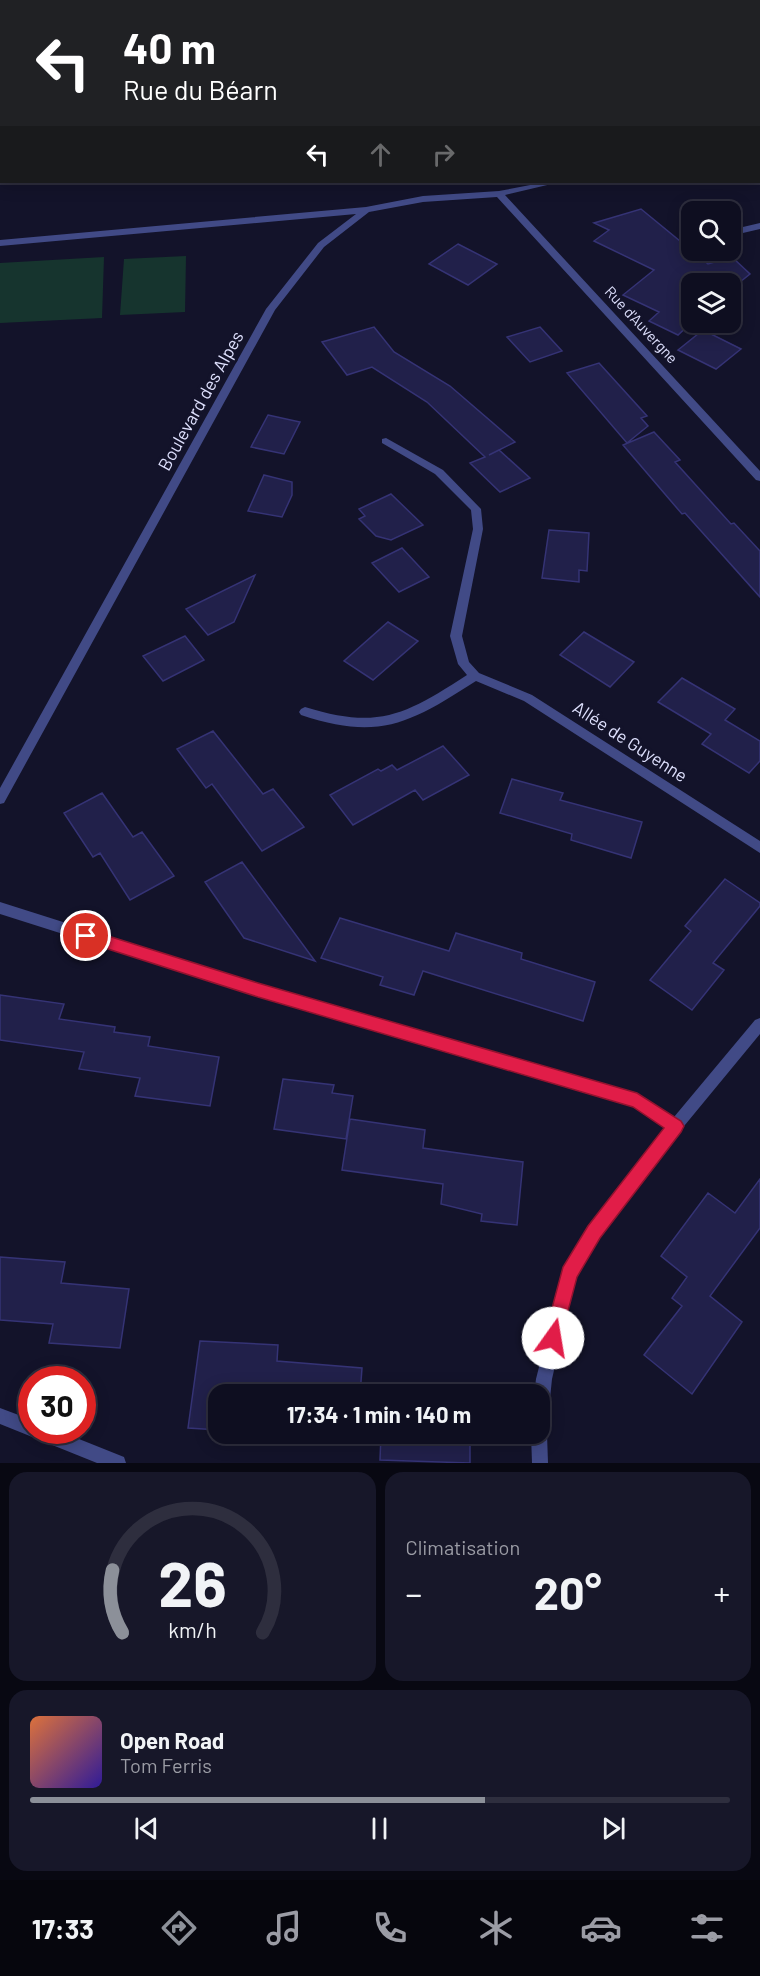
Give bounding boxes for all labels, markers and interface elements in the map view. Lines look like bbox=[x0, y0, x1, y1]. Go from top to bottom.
text: 40 m bbox=[123, 22, 216, 72]
icon: left bbox=[24, 24, 102, 102]
text: Rue du Béarn bbox=[123, 73, 278, 105]
icon: left bbox=[301, 138, 334, 171]
icon: ahead bbox=[364, 138, 397, 171]
icon: right bbox=[427, 138, 460, 171]
map controls bbox=[681, 201, 741, 333]
button: search bbox=[681, 201, 741, 261]
button: layers bbox=[681, 273, 741, 333]
street label: Rue d'Auvergne bbox=[601, 282, 682, 367]
street label: Boulevard des Alpes bbox=[153, 327, 248, 474]
street label: Allée de Guyenne bbox=[569, 696, 692, 786]
pin bbox=[60, 910, 111, 961]
icon: arrive bbox=[69, 919, 102, 952]
position arrow bbox=[521, 1306, 585, 1370]
speed limit sign: 30 bbox=[18, 1366, 96, 1444]
text: 17:34 · 1 min · 140 m bbox=[287, 1401, 471, 1427]
text: Climatisation bbox=[406, 1535, 520, 1559]
text: 26 bbox=[158, 1545, 226, 1619]
text: 20° bbox=[534, 1565, 602, 1619]
text: − bbox=[406, 1573, 422, 1613]
text: + bbox=[714, 1573, 730, 1613]
text: km/h bbox=[168, 1618, 217, 1643]
text: Open Road bbox=[120, 1727, 224, 1753]
text: Tom Ferris bbox=[120, 1753, 212, 1777]
icon: previous bbox=[130, 1812, 163, 1845]
icon: pause bbox=[363, 1812, 396, 1845]
icon: next bbox=[597, 1812, 630, 1845]
icon: directions bbox=[158, 1907, 200, 1949]
icon: music bbox=[263, 1907, 305, 1949]
icon: phone bbox=[369, 1907, 411, 1949]
icon: climate bbox=[475, 1907, 517, 1949]
icon: car bbox=[580, 1907, 622, 1949]
icon: filters bbox=[686, 1907, 728, 1949]
text: 17:33 bbox=[32, 1912, 94, 1944]

